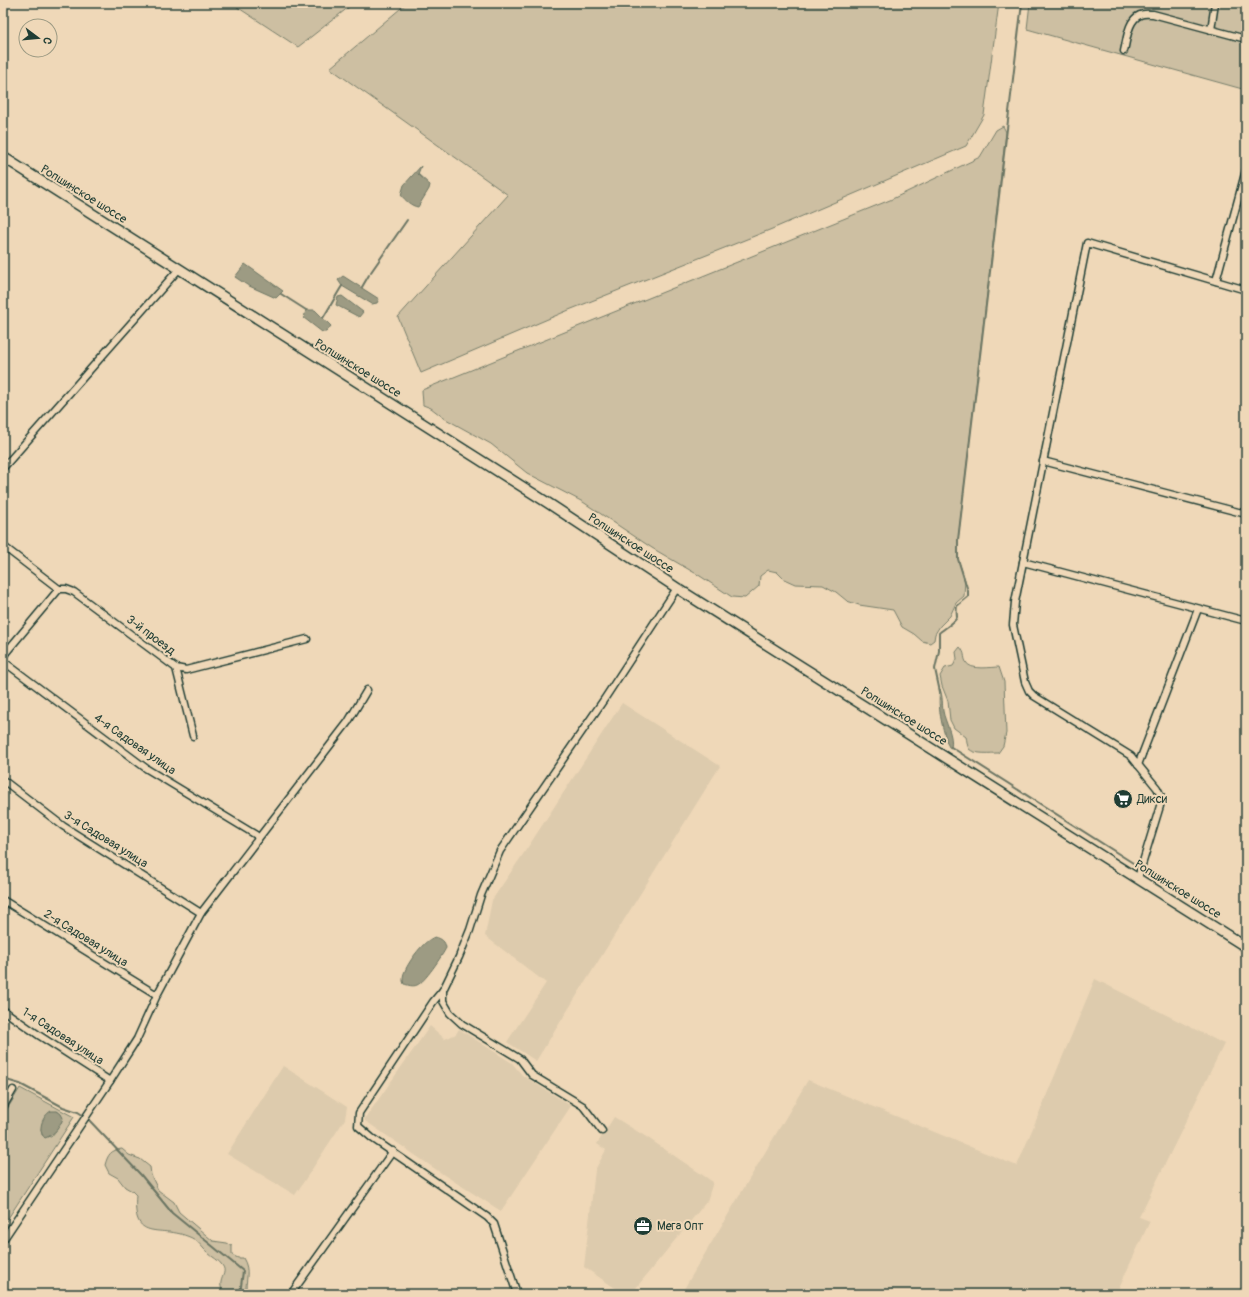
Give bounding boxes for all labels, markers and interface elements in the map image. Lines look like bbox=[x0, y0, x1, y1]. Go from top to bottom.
north arrow bbox=[18, 18, 58, 58]
text: С bbox=[40, 36, 54, 46]
street label: Ропшинское шоссе bbox=[38, 162, 130, 227]
street label: Ропшинское шоссе bbox=[312, 336, 404, 401]
street label: Ропшинское шоссе bbox=[585, 510, 676, 577]
street label: 3-й проезд bbox=[123, 612, 179, 659]
street label: Ропшинское шоссе bbox=[858, 684, 950, 749]
street label: 4-я Садовая улица bbox=[91, 711, 179, 778]
supermarket icon: Дикси bbox=[1112, 788, 1134, 810]
place label: Дикси bbox=[1136, 792, 1168, 807]
street label: 3-я Садовая улица bbox=[61, 808, 151, 872]
street label: Ропшинское шоссе bbox=[1132, 857, 1224, 922]
street label: 2-я Садовая улица bbox=[41, 907, 131, 971]
street label: 1-я Садовая улица bbox=[19, 1004, 107, 1069]
office icon: Мега Опт bbox=[632, 1215, 654, 1237]
place label: Мега Опт bbox=[657, 1219, 704, 1234]

